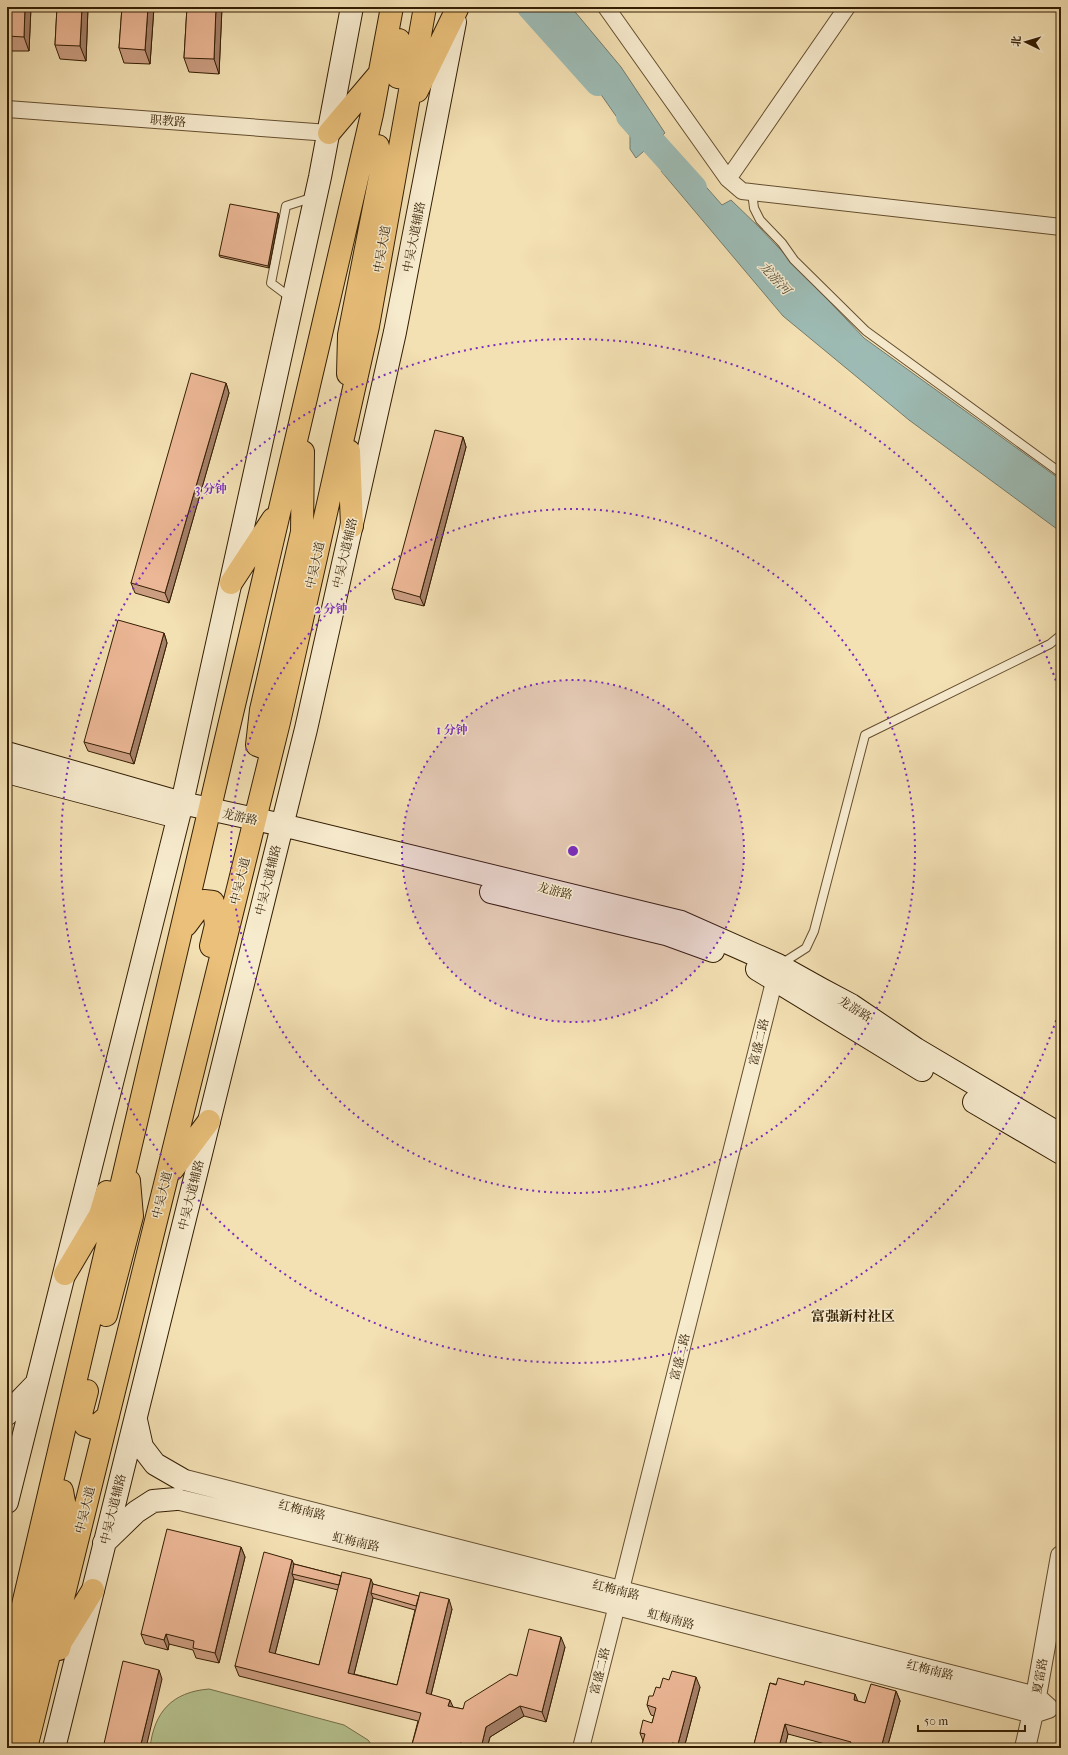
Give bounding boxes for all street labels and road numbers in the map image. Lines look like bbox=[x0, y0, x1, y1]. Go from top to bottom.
street label: 职教路 bbox=[150, 113, 186, 129]
street label: 中吴大道辅路 bbox=[400, 200, 428, 274]
street label: 中吴大道 bbox=[371, 224, 393, 274]
street label: 中吴大道辅路 bbox=[330, 516, 360, 590]
street label: 中吴大道 bbox=[303, 540, 327, 590]
street label: 龙游路 bbox=[221, 806, 259, 828]
street label: 中吴大道辅路 bbox=[252, 843, 284, 917]
street label: 中吴大道 bbox=[227, 856, 253, 906]
street label: 龙游路 bbox=[536, 880, 574, 902]
street label: 龙游路 bbox=[836, 994, 874, 1024]
street label: 富盛二路 bbox=[746, 1017, 772, 1067]
street label: 中吴大道辅路 bbox=[175, 1158, 207, 1232]
street label: 中吴大道 bbox=[149, 1170, 175, 1220]
street label: 富盛二路 bbox=[667, 1332, 693, 1382]
street label: 中吴大道辅路 bbox=[97, 1472, 129, 1546]
street label: 中吴大道 bbox=[72, 1485, 98, 1535]
street label: 红梅南路 bbox=[277, 1497, 327, 1523]
street label: 虹梅南路 bbox=[331, 1530, 381, 1554]
street label: 红梅南路 bbox=[591, 1577, 641, 1603]
street label: 虹梅南路 bbox=[646, 1606, 696, 1632]
street label: 富盛二路 bbox=[587, 1646, 613, 1696]
street label: 红梅南路 bbox=[905, 1657, 955, 1683]
street label: 夏雷路 bbox=[1030, 1657, 1050, 1695]

